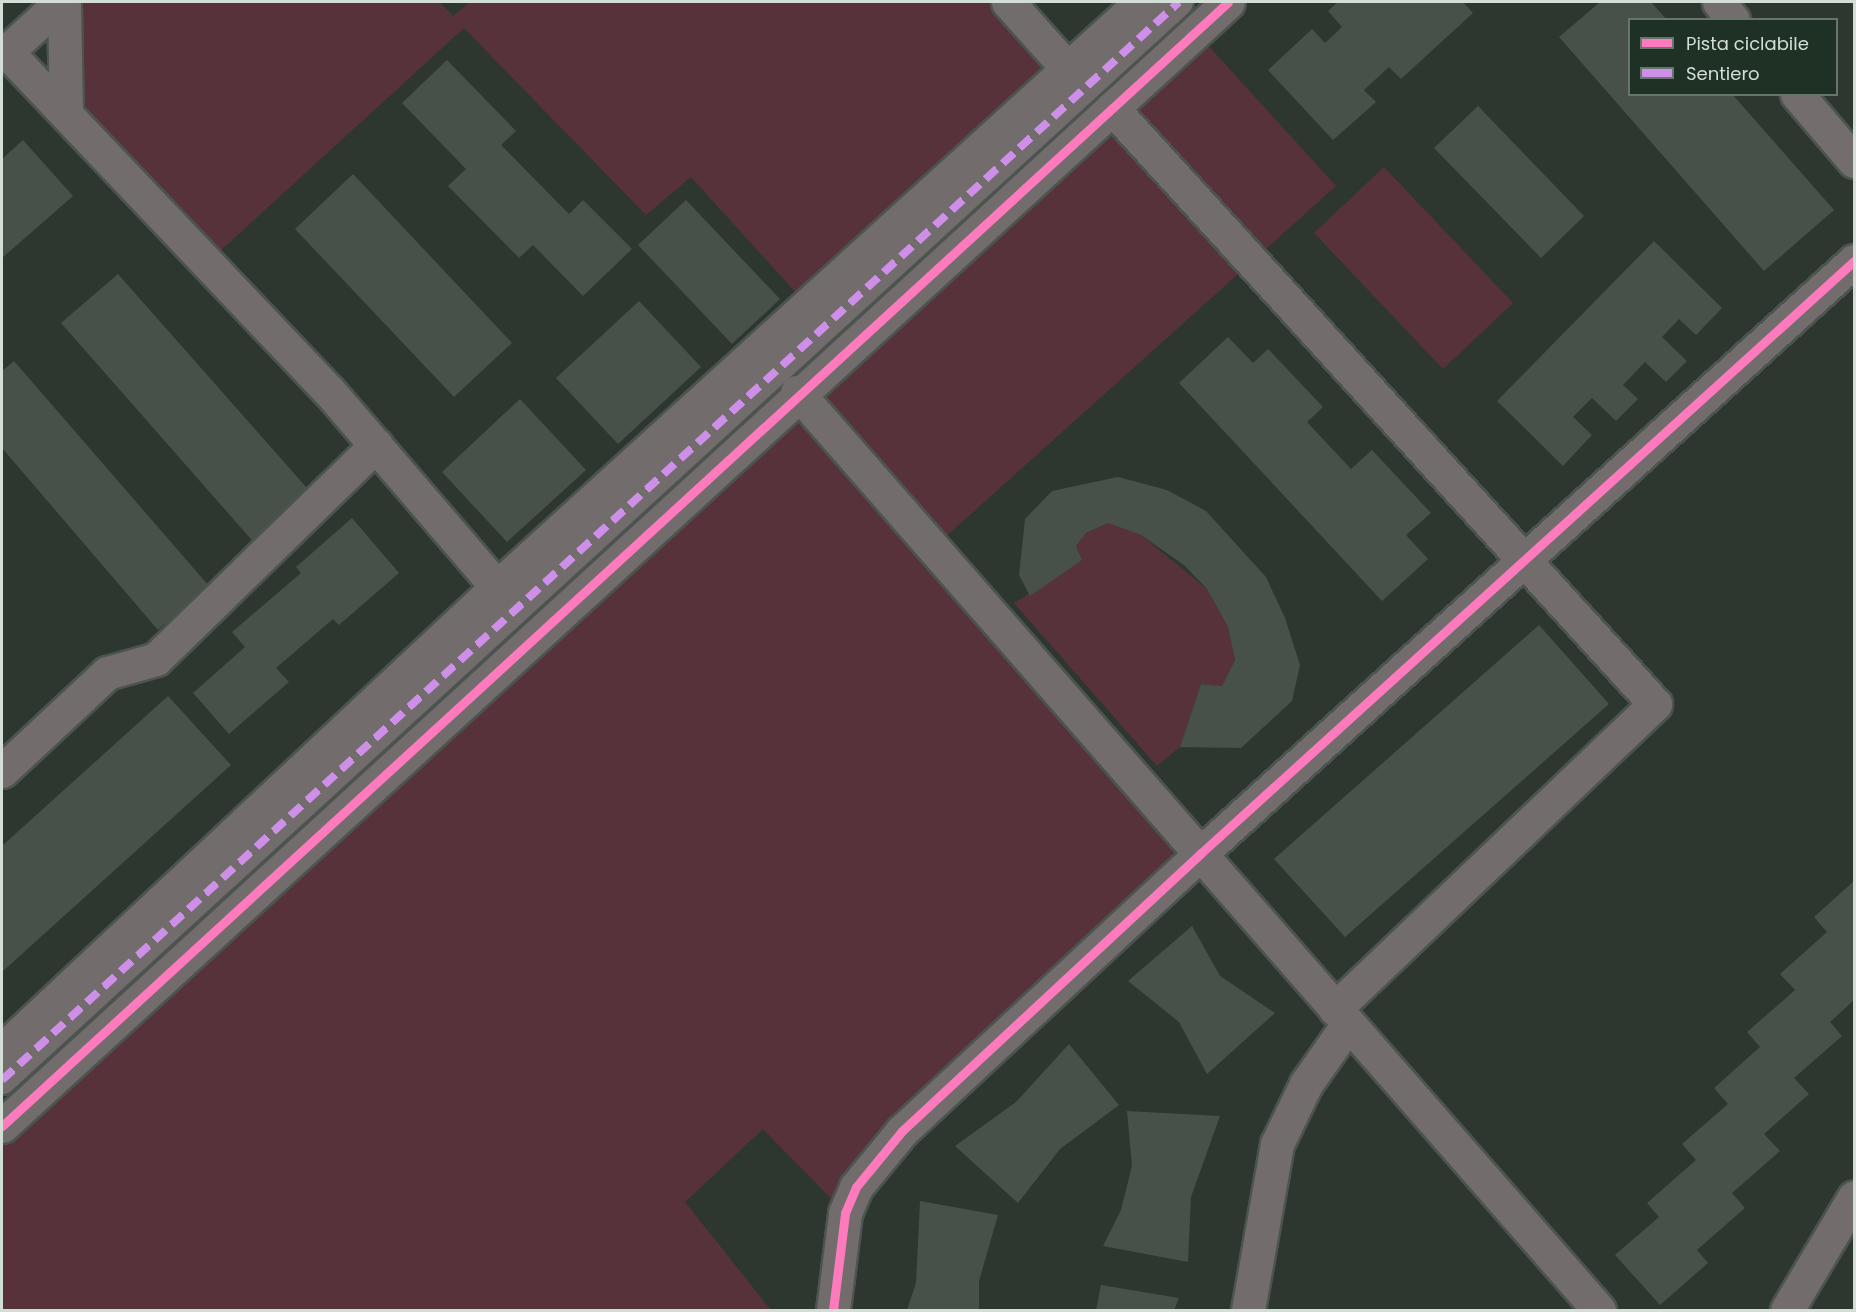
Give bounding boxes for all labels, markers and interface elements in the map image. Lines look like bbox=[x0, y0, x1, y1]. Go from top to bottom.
legend bbox=[1628, 18, 1838, 96]
text: Pista ciclabile bbox=[1686, 31, 1809, 56]
text: Sentiero bbox=[1686, 61, 1760, 86]

